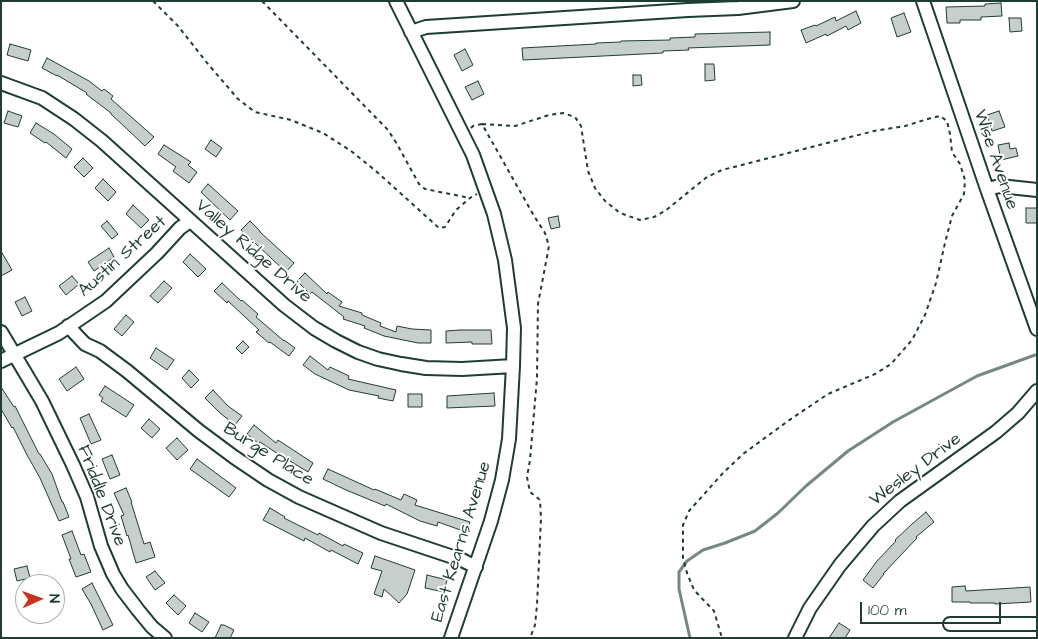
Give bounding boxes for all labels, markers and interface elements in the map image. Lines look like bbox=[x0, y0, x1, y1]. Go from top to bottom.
street label: Wise Avenue bbox=[968, 107, 1022, 213]
street label: Valley Ridge Drive bbox=[190, 196, 316, 308]
street label: Austin Street bbox=[74, 212, 172, 302]
street label: Burge Place bbox=[219, 419, 317, 491]
street label: Wesley Drive bbox=[866, 429, 966, 511]
street label: Friddle Drive bbox=[72, 442, 130, 550]
street label: East Kearns Avenue bbox=[427, 459, 497, 625]
north arrow bbox=[15, 574, 65, 624]
scale bar bbox=[863, 592, 1004, 624]
text: N bbox=[44, 594, 64, 603]
text: 100 m bbox=[868, 600, 907, 621]

